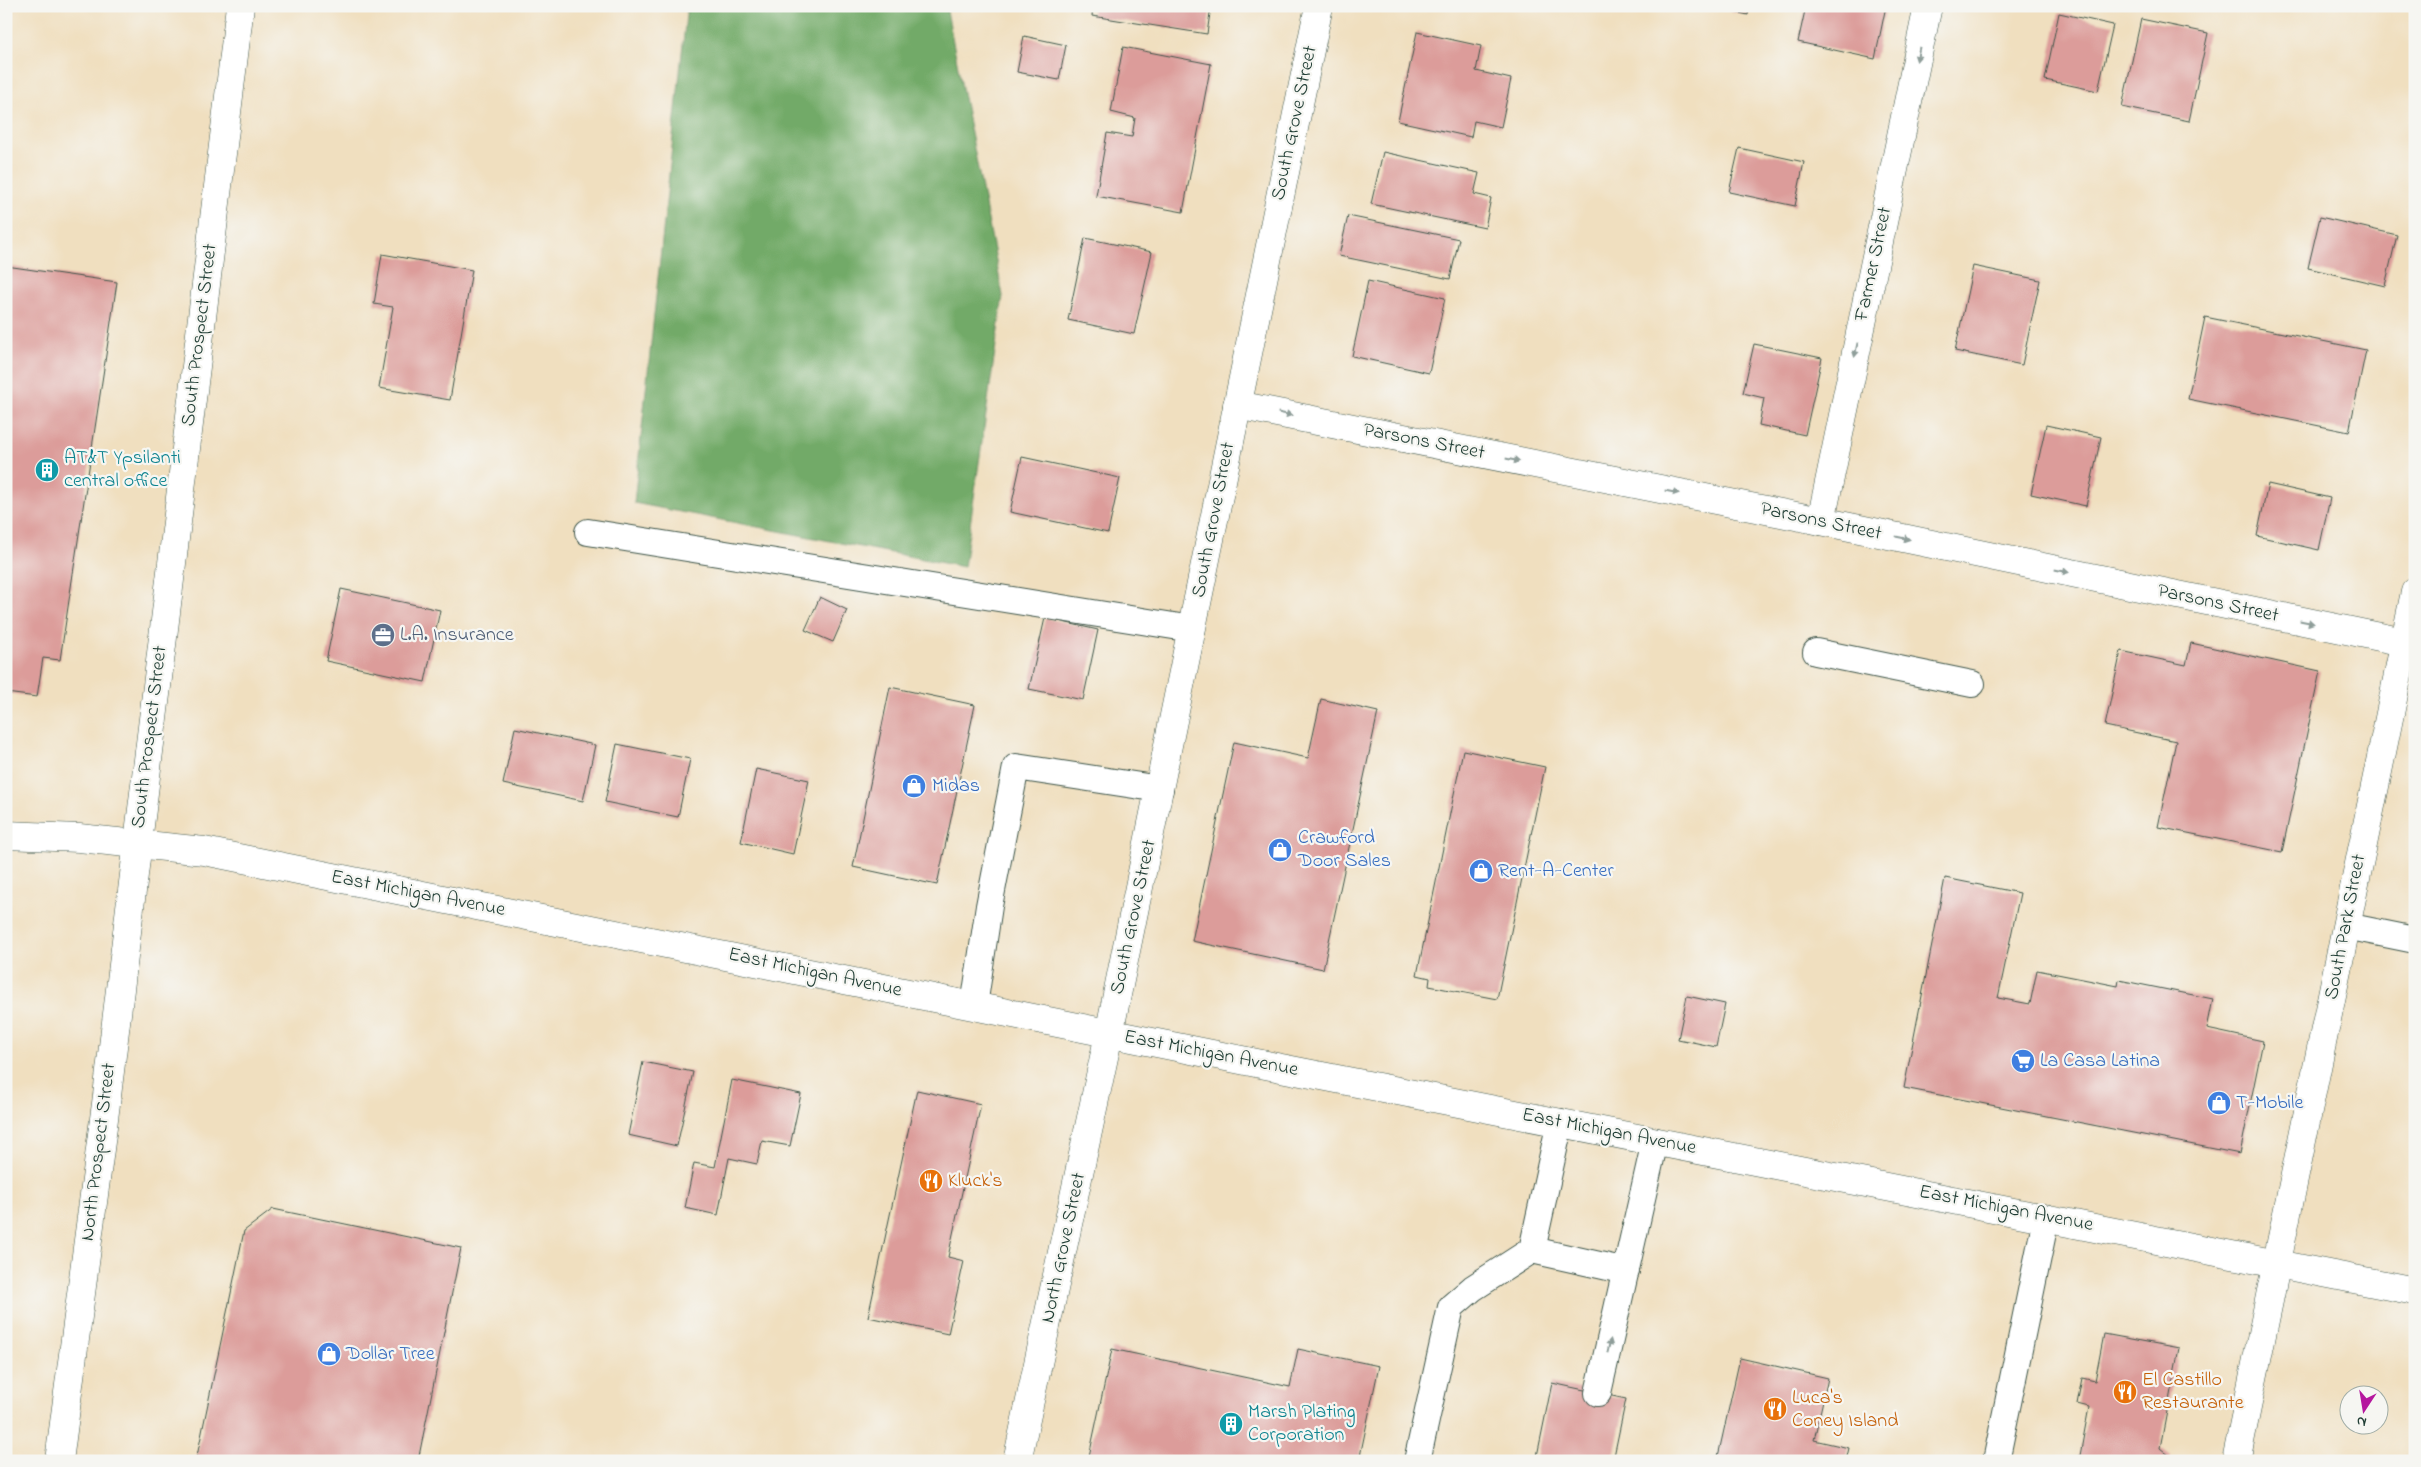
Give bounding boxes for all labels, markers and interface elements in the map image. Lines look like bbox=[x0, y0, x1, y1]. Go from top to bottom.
street label: South Grove Street bbox=[1264, 43, 1326, 203]
one-way arrow bbox=[1914, 46, 1922, 62]
street label: Farmer Street bbox=[1848, 204, 1900, 325]
street label: South Prospect Street bbox=[174, 242, 226, 428]
one-way arrow bbox=[1852, 343, 1860, 359]
one-way arrow bbox=[1277, 411, 1293, 419]
street label: Parsons Street bbox=[1361, 416, 1488, 468]
street label: South Grove Street bbox=[1185, 440, 1243, 600]
place label: AT&T Ypsilanti central office bbox=[64, 444, 181, 496]
one-way arrow bbox=[1505, 456, 1521, 464]
building icon: AT&T Ypsilanti central office bbox=[34, 457, 60, 483]
one-way arrow bbox=[1664, 488, 1680, 496]
street label: Parsons Street bbox=[1758, 495, 1885, 549]
one-way arrow bbox=[1895, 535, 1911, 543]
one-way arrow bbox=[2054, 568, 2070, 576]
street label: Parsons Street bbox=[2155, 577, 2282, 631]
one-way arrow bbox=[2299, 618, 2314, 626]
place label: L.A. Insurance bbox=[400, 621, 514, 650]
office icon: L.A. Insurance bbox=[370, 622, 396, 648]
street label: South Prospect Street bbox=[124, 644, 176, 830]
place label: Midas bbox=[932, 772, 980, 801]
shop icon: Midas bbox=[901, 773, 927, 799]
place label: Crawford Door Sales bbox=[1297, 824, 1391, 876]
street label: South Grove Street bbox=[1103, 837, 1165, 997]
shop icon: Crawford Door Sales bbox=[1267, 837, 1293, 863]
street label: South Park Street bbox=[2318, 852, 2374, 1002]
place label: Rent-A-Center bbox=[1498, 857, 1614, 886]
shop icon: Rent-A-Center bbox=[1468, 858, 1494, 884]
street label: East Michigan Avenue bbox=[328, 863, 508, 926]
street label: East Michigan Avenue bbox=[725, 940, 905, 1007]
street label: East Michigan Avenue bbox=[1121, 1023, 1301, 1086]
place label: La Casa Latina bbox=[2040, 1047, 2160, 1076]
supermarket icon: La Casa Latina bbox=[2010, 1048, 2036, 1074]
street label: North Prospect Street bbox=[74, 1061, 124, 1243]
place label: T-Mobile bbox=[2236, 1089, 2303, 1118]
shop icon: T-Mobile bbox=[2206, 1090, 2232, 1116]
street label: East Michigan Avenue bbox=[1519, 1101, 1699, 1164]
place label: Kluck's bbox=[948, 1167, 1002, 1196]
restaurant icon: Kluck's bbox=[918, 1168, 944, 1194]
street label: North Grove Street bbox=[1034, 1170, 1094, 1326]
street label: East Michigan Avenue bbox=[1916, 1178, 2096, 1241]
one-way arrow bbox=[1605, 1338, 1613, 1353]
place label: Dollar Tree bbox=[345, 1340, 435, 1369]
shop icon: Dollar Tree bbox=[316, 1341, 342, 1367]
place label: El Castillo Restaurante bbox=[2142, 1366, 2244, 1418]
restaurant icon: El Castillo Restaurante bbox=[2112, 1379, 2138, 1405]
place label: Luca's Coney Island bbox=[1792, 1384, 1898, 1436]
north arrow bbox=[2338, 1384, 2388, 1434]
restaurant icon: Luca's Coney Island bbox=[1762, 1396, 1788, 1422]
place label: Marsh Plating Corporation bbox=[1248, 1398, 1356, 1450]
text: N bbox=[2355, 1410, 2368, 1433]
building icon: Marsh Plating Corporation bbox=[1218, 1411, 1244, 1437]

